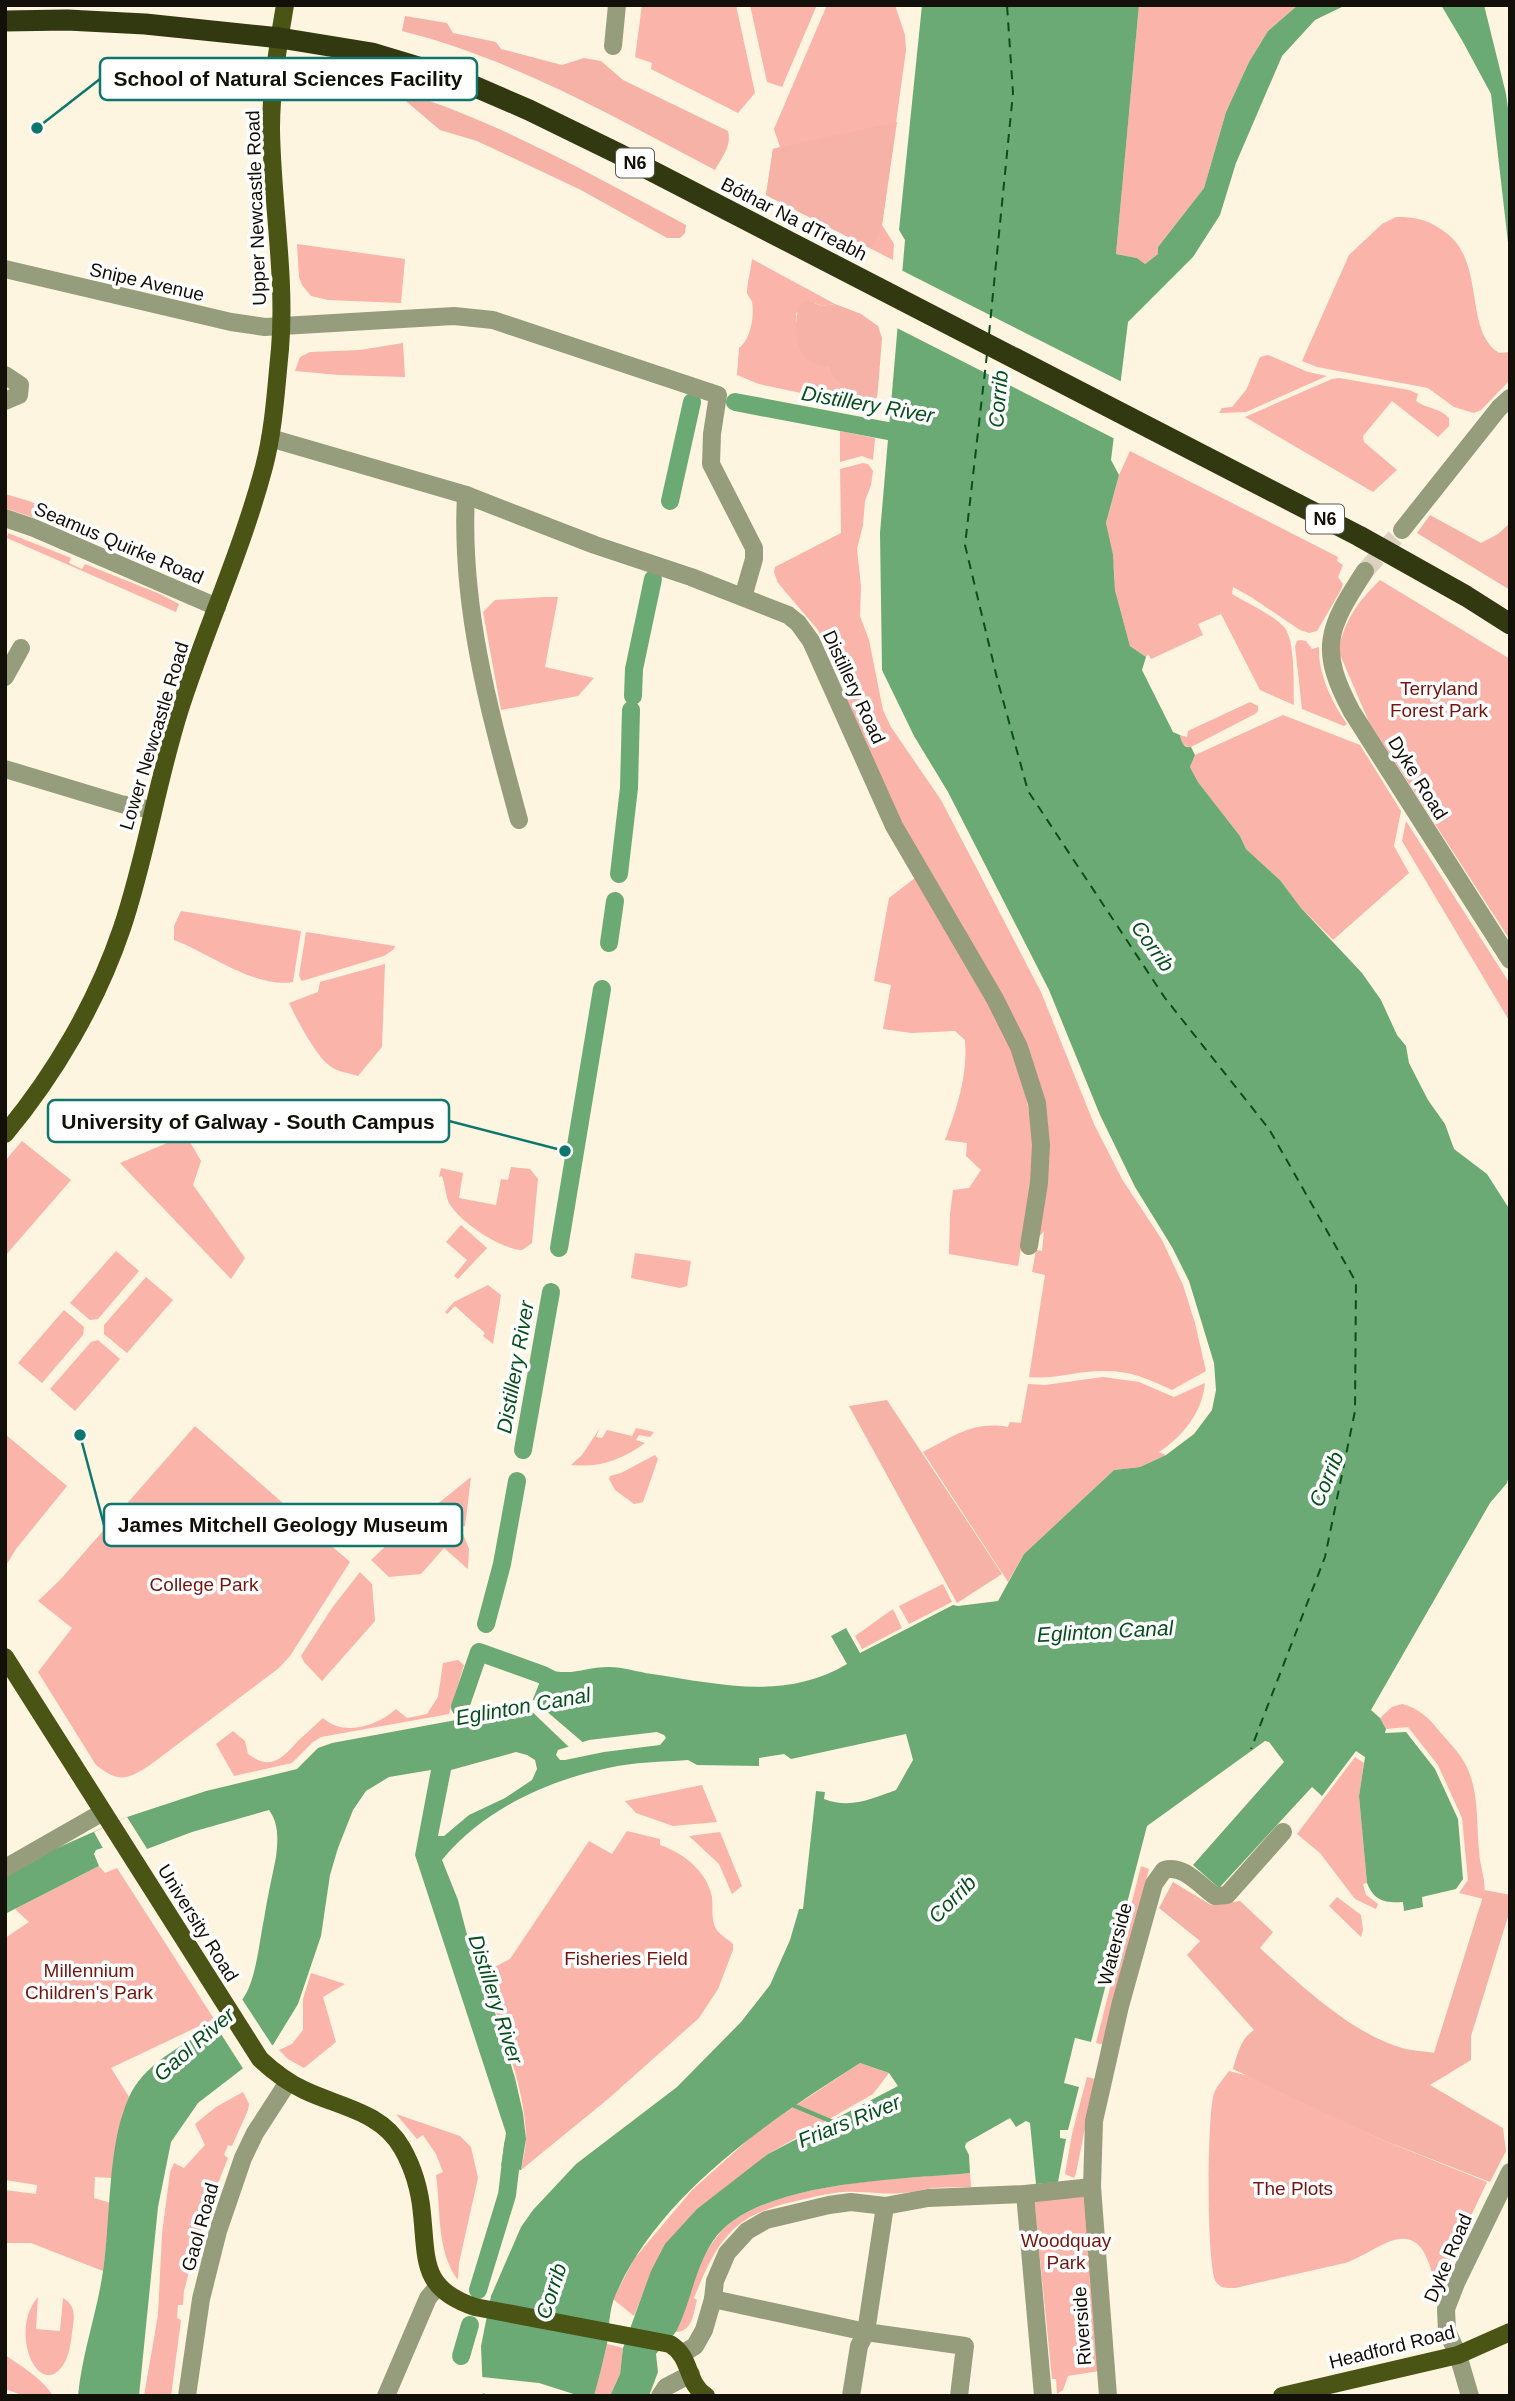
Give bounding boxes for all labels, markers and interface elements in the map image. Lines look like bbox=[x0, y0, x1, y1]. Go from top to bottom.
callout: School of Natural Sciences Facility bbox=[100, 58, 477, 100]
text: School of Natural Sciences Facility bbox=[114, 67, 463, 90]
street label: Upper Newcastle Road bbox=[242, 110, 270, 306]
road number: N6 bbox=[616, 148, 654, 178]
street label: Bóthar Na dTreabh bbox=[718, 173, 870, 265]
street label: Snipe Avenue bbox=[88, 259, 206, 305]
water label: Corrib bbox=[984, 369, 1012, 428]
water label: Distillery River bbox=[800, 381, 937, 427]
street label: Seamus Quirke Road bbox=[31, 498, 207, 588]
road number: N6 bbox=[1306, 504, 1344, 534]
street label: Distillery Road bbox=[819, 627, 889, 747]
street label: Lower Newcastle Road bbox=[115, 640, 193, 832]
park label: Terryland Forest Park bbox=[1390, 678, 1489, 721]
street label: Dyke Road bbox=[1384, 733, 1452, 823]
water label: Corrib bbox=[1127, 916, 1179, 976]
callout: University of Galway - South Campus bbox=[48, 1100, 449, 1142]
text: University of Galway - South Campus bbox=[61, 1110, 435, 1133]
water label: Distillery River bbox=[492, 1298, 538, 1435]
water label: Corrib bbox=[1304, 1448, 1348, 1510]
callout: James Mitchell Geology Museum bbox=[104, 1504, 462, 1546]
text: James Mitchell Geology Museum bbox=[118, 1513, 448, 1536]
park label: College Park bbox=[150, 1574, 259, 1595]
water label: Eglinton Canal bbox=[1036, 1616, 1175, 1646]
water label: Eglinton Canal bbox=[454, 1683, 594, 1729]
street label: University Road bbox=[154, 1861, 242, 1985]
water label: Corrib bbox=[924, 1870, 981, 1927]
street label: Waterside bbox=[1094, 1900, 1136, 1988]
water label: Distillery River bbox=[464, 1932, 528, 2067]
park label: Fisheries Field bbox=[564, 1948, 688, 1969]
park label: Millennium Children's Park bbox=[25, 1960, 154, 2003]
water label: Gaol River bbox=[149, 2002, 240, 2085]
water label: Friars River bbox=[794, 2090, 905, 2152]
park label: The Plots bbox=[1253, 2178, 1333, 2199]
street label: Gaol Road bbox=[177, 2180, 223, 2274]
street label: Dyke Road bbox=[1420, 2211, 1476, 2305]
park label: Woodquay Park bbox=[1021, 2230, 1112, 2273]
water label: Corrib bbox=[531, 2260, 571, 2322]
street label: Riverside bbox=[1069, 2286, 1095, 2366]
street label: Headford Road bbox=[1327, 2321, 1457, 2373]

